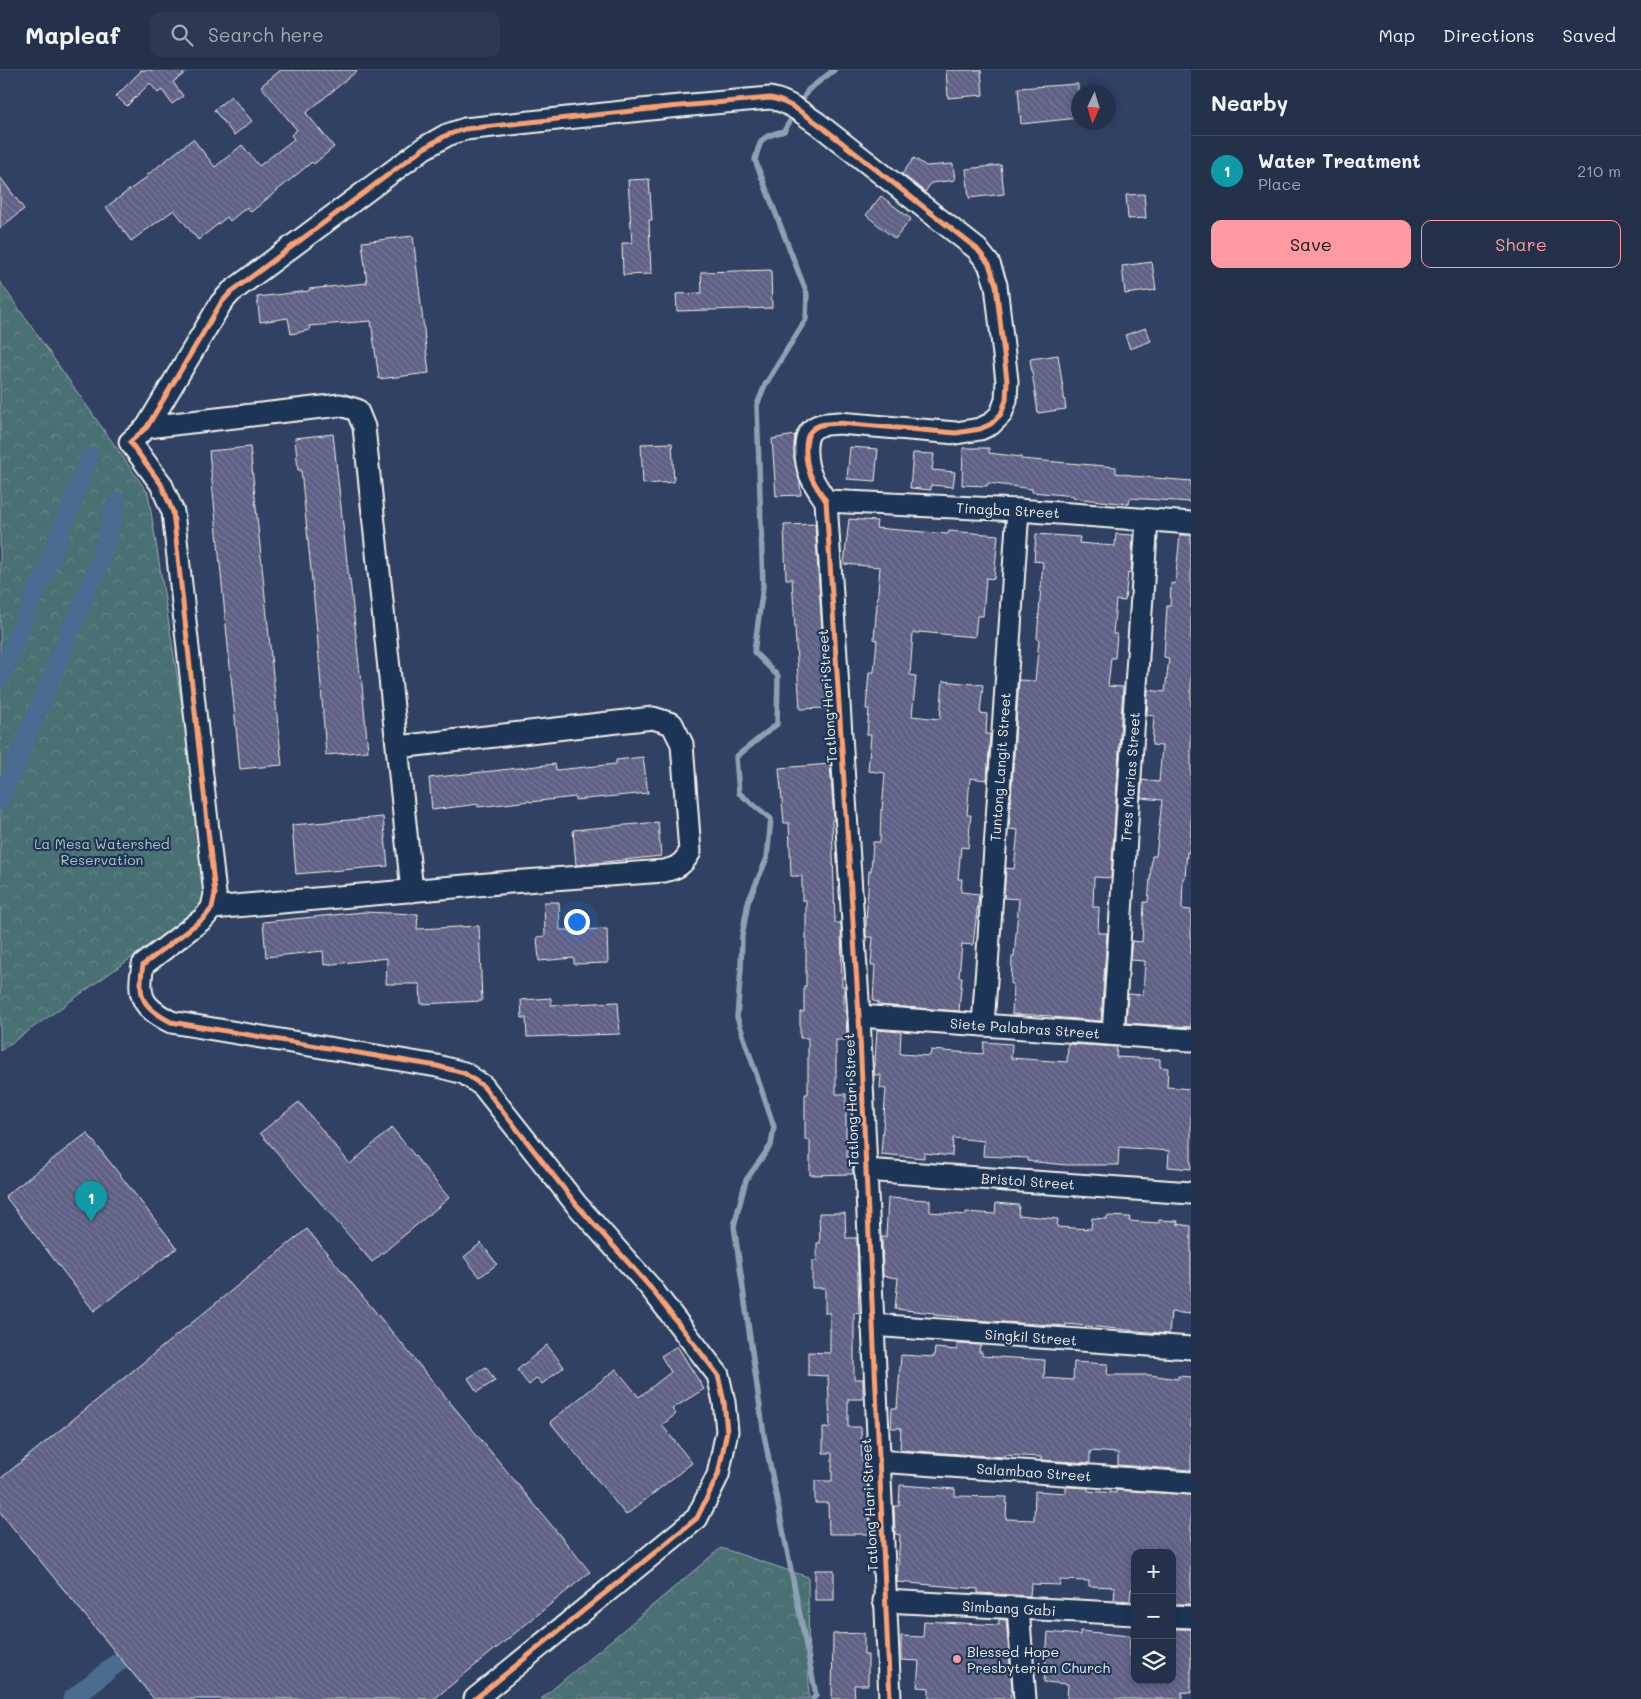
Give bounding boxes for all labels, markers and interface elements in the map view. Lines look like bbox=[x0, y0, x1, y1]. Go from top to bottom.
search box bbox=[150, 12, 500, 57]
text: Mapleaf bbox=[25, 19, 120, 50]
icon: search bbox=[168, 21, 196, 49]
text: Search here bbox=[208, 22, 324, 47]
text: Map bbox=[1378, 23, 1415, 47]
text: Directions bbox=[1443, 23, 1535, 47]
text: Saved bbox=[1563, 23, 1616, 47]
north arrow bbox=[1071, 85, 1116, 130]
text: Nearby bbox=[1211, 89, 1288, 116]
text: Water Treatment bbox=[1258, 148, 1421, 173]
text: 1 bbox=[1223, 160, 1231, 181]
text: 210 m bbox=[1577, 160, 1621, 181]
text: Place bbox=[1258, 173, 1301, 194]
button: Save bbox=[1211, 220, 1411, 268]
button: Share bbox=[1421, 220, 1621, 268]
street label: Tinagba Street bbox=[956, 498, 1060, 522]
street label: Tatlong Hari Street bbox=[813, 629, 841, 763]
street label: Tuntong Langit Street bbox=[985, 692, 1015, 842]
street label: Tres Marias Street bbox=[1116, 711, 1144, 843]
park label: La Mesa Watershed Reservation bbox=[34, 834, 170, 869]
your location bbox=[564, 909, 590, 935]
street label: Siete Palabras Street bbox=[949, 1013, 1101, 1043]
street label: Tatlong Hari Street bbox=[839, 1033, 863, 1167]
street label: Bristol Street bbox=[981, 1168, 1075, 1194]
pin: 1 bbox=[75, 1181, 107, 1222]
street label: Singkil Street bbox=[984, 1324, 1078, 1350]
street label: Tatlong Hari Street bbox=[856, 1438, 882, 1572]
street label: Salambao Street bbox=[976, 1459, 1092, 1485]
map controls bbox=[1131, 1549, 1176, 1684]
button: + bbox=[1131, 1549, 1176, 1594]
button: − bbox=[1131, 1594, 1176, 1639]
street label: Simbang Gabi bbox=[962, 1596, 1056, 1620]
button: layers bbox=[1131, 1639, 1176, 1684]
place label: Blessed Hope Presbyterian Church bbox=[967, 1642, 1110, 1677]
marker: Blessed Hope Presbyterian Church bbox=[951, 1653, 963, 1665]

